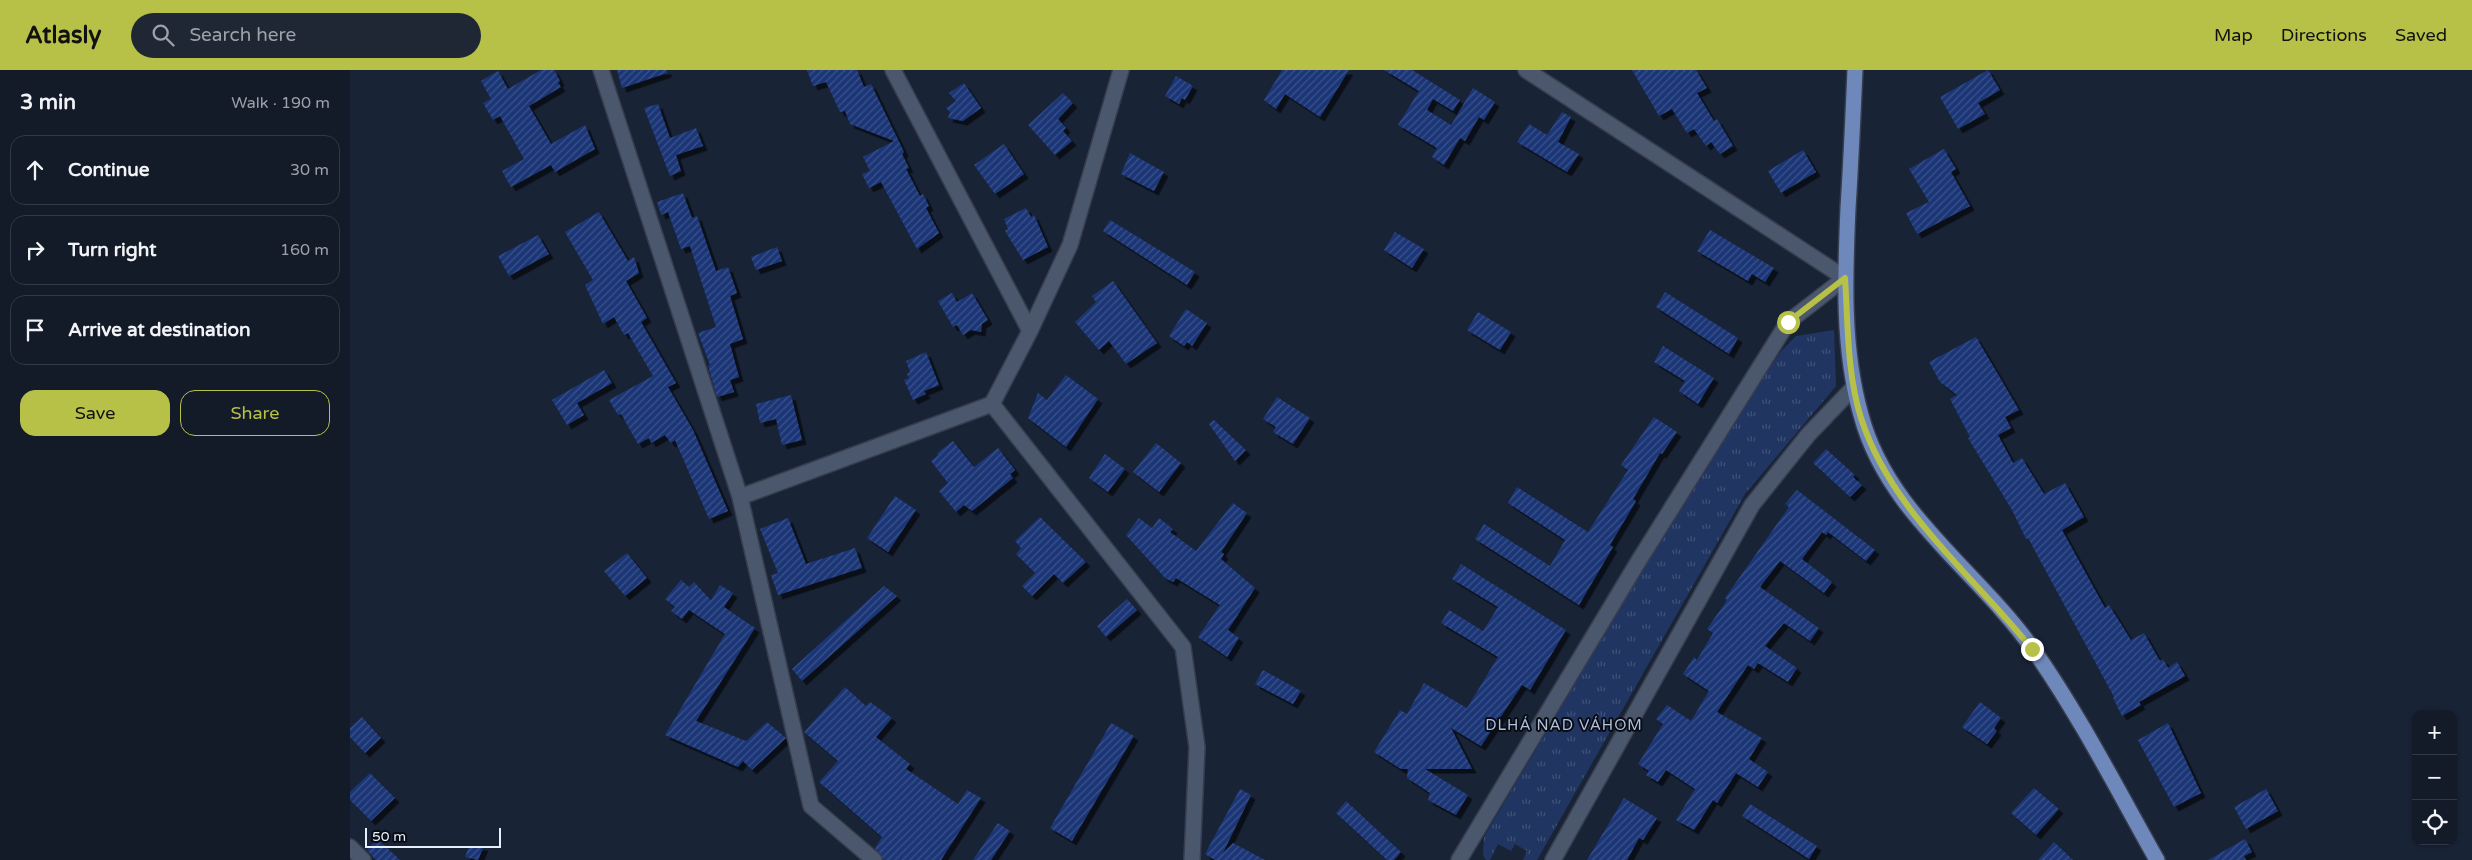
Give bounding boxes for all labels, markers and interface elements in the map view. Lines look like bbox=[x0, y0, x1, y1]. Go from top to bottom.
search box bbox=[131, 13, 481, 58]
text: Atlasly bbox=[25, 21, 101, 50]
icon: search bbox=[149, 21, 177, 49]
text: Search here bbox=[189, 24, 296, 46]
text: Map bbox=[2214, 24, 2253, 46]
text: Directions bbox=[2281, 24, 2367, 46]
text: Saved bbox=[2395, 24, 2447, 46]
text: 3 min bbox=[20, 90, 76, 115]
text: Walk · 190 m bbox=[231, 93, 330, 113]
icon: ahead bbox=[21, 156, 49, 184]
text: Continue bbox=[68, 159, 150, 181]
text: 30 m bbox=[290, 160, 329, 180]
icon: right bbox=[21, 236, 49, 264]
text: Turn right bbox=[68, 239, 156, 261]
text: 160 m bbox=[280, 240, 329, 260]
route start bbox=[1777, 311, 1800, 334]
icon: arrive bbox=[21, 316, 49, 344]
text: Arrive at destination bbox=[68, 319, 251, 341]
button: Save bbox=[20, 390, 170, 436]
button: Share bbox=[180, 390, 330, 436]
route end bbox=[2021, 638, 2044, 661]
map controls bbox=[2412, 710, 2457, 845]
button: + bbox=[2412, 710, 2457, 755]
district label: DLHÁ NAD VÁHOM bbox=[1485, 716, 1643, 734]
button: − bbox=[2412, 755, 2457, 800]
button: locate bbox=[2412, 800, 2457, 845]
scale bar bbox=[365, 825, 501, 848]
text: 50 m bbox=[372, 828, 406, 845]

